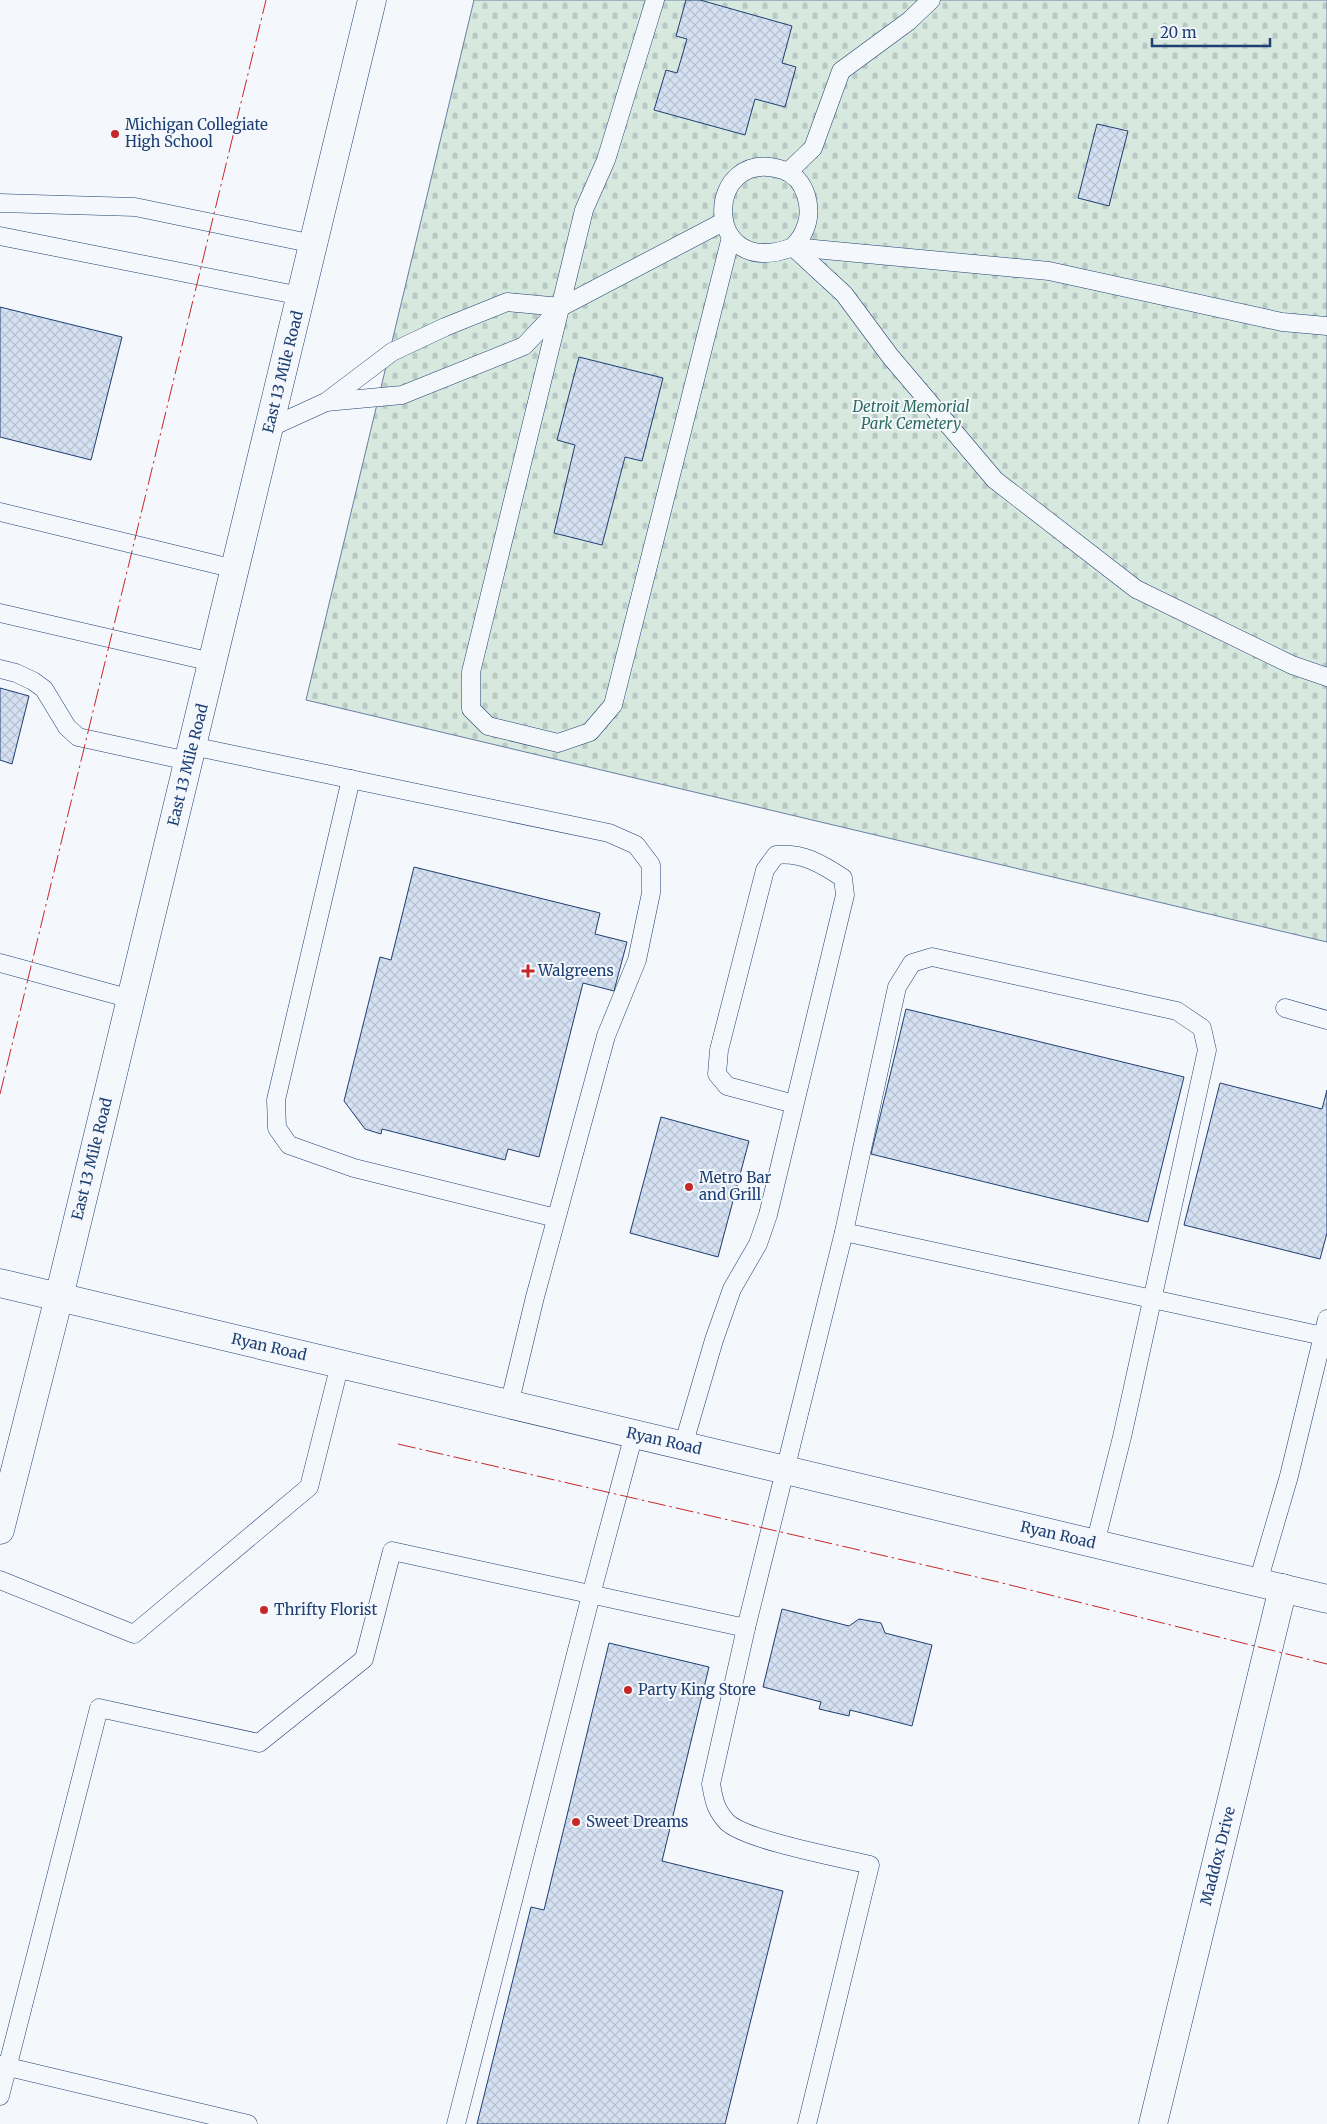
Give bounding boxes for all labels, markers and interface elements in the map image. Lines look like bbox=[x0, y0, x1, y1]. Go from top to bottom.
scale bar bbox=[1152, 15, 1270, 47]
text: 20 m bbox=[1160, 23, 1197, 42]
place label: Michigan Collegiate High School bbox=[125, 115, 268, 151]
marker: Michigan Collegiate High School bbox=[109, 128, 121, 140]
street label: East 13 Mile Road bbox=[258, 309, 307, 435]
park label: Detroit Memorial Park Cemetery bbox=[852, 397, 969, 433]
street label: East 13 Mile Road bbox=[163, 702, 212, 828]
place label: Walgreens bbox=[537, 961, 614, 980]
marker: Walgreens bbox=[522, 965, 534, 977]
street label: East 13 Mile Road bbox=[67, 1096, 116, 1222]
place label: Metro Bar and Grill bbox=[699, 1168, 772, 1204]
marker: Metro Bar and Grill bbox=[683, 1181, 695, 1193]
street label: Ryan Road bbox=[230, 1329, 309, 1364]
street label: Ryan Road bbox=[625, 1423, 704, 1458]
street label: Ryan Road bbox=[1019, 1517, 1098, 1552]
place label: Thrifty Florist bbox=[274, 1600, 377, 1619]
marker: Thrifty Florist bbox=[258, 1604, 270, 1616]
place label: Party King Store bbox=[638, 1680, 756, 1699]
marker: Party King Store bbox=[622, 1684, 634, 1696]
street label: Maddox Drive bbox=[1196, 1804, 1239, 1907]
place label: Sweet Dreams bbox=[586, 1812, 688, 1831]
marker: Sweet Dreams bbox=[570, 1816, 582, 1828]

